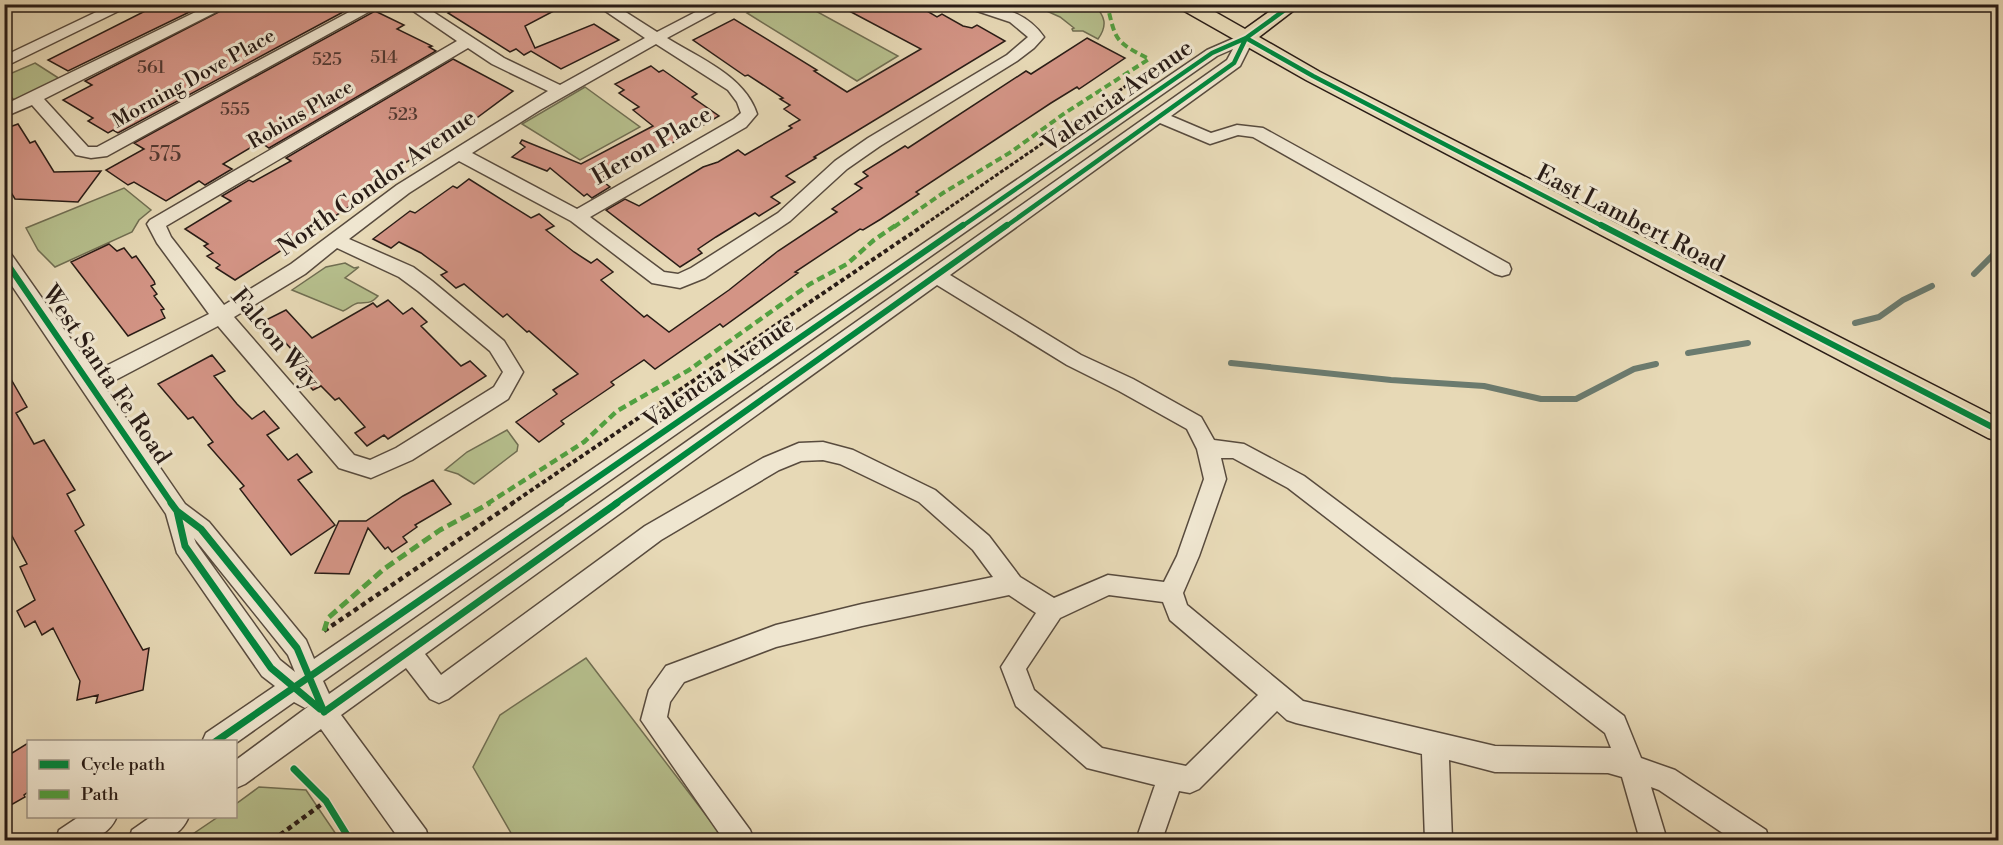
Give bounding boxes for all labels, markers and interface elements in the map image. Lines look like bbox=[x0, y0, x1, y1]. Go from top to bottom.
street label: Morning Dove Place bbox=[108, 24, 280, 134]
street label: Valencia Avenue bbox=[1036, 33, 1199, 160]
house number: 514 bbox=[370, 46, 398, 69]
house number: 525 bbox=[312, 48, 342, 71]
house number: 561 bbox=[137, 56, 165, 79]
street label: Robins Place bbox=[244, 75, 358, 155]
house number: 555 bbox=[220, 98, 250, 121]
street label: Heron Place bbox=[586, 99, 718, 193]
street label: North Condor Avenue bbox=[272, 103, 482, 263]
house number: 523 bbox=[388, 103, 418, 126]
house number: 575 bbox=[149, 142, 181, 168]
street label: East Lambert Road bbox=[1531, 158, 1730, 280]
street label: West Santa Fe Road bbox=[34, 279, 177, 471]
street label: Falcon Way bbox=[224, 283, 326, 396]
street label: Valencia Avenue bbox=[637, 310, 800, 437]
legend bbox=[27, 740, 237, 818]
text: Cycle path bbox=[81, 753, 165, 776]
text: Path bbox=[81, 783, 119, 806]

